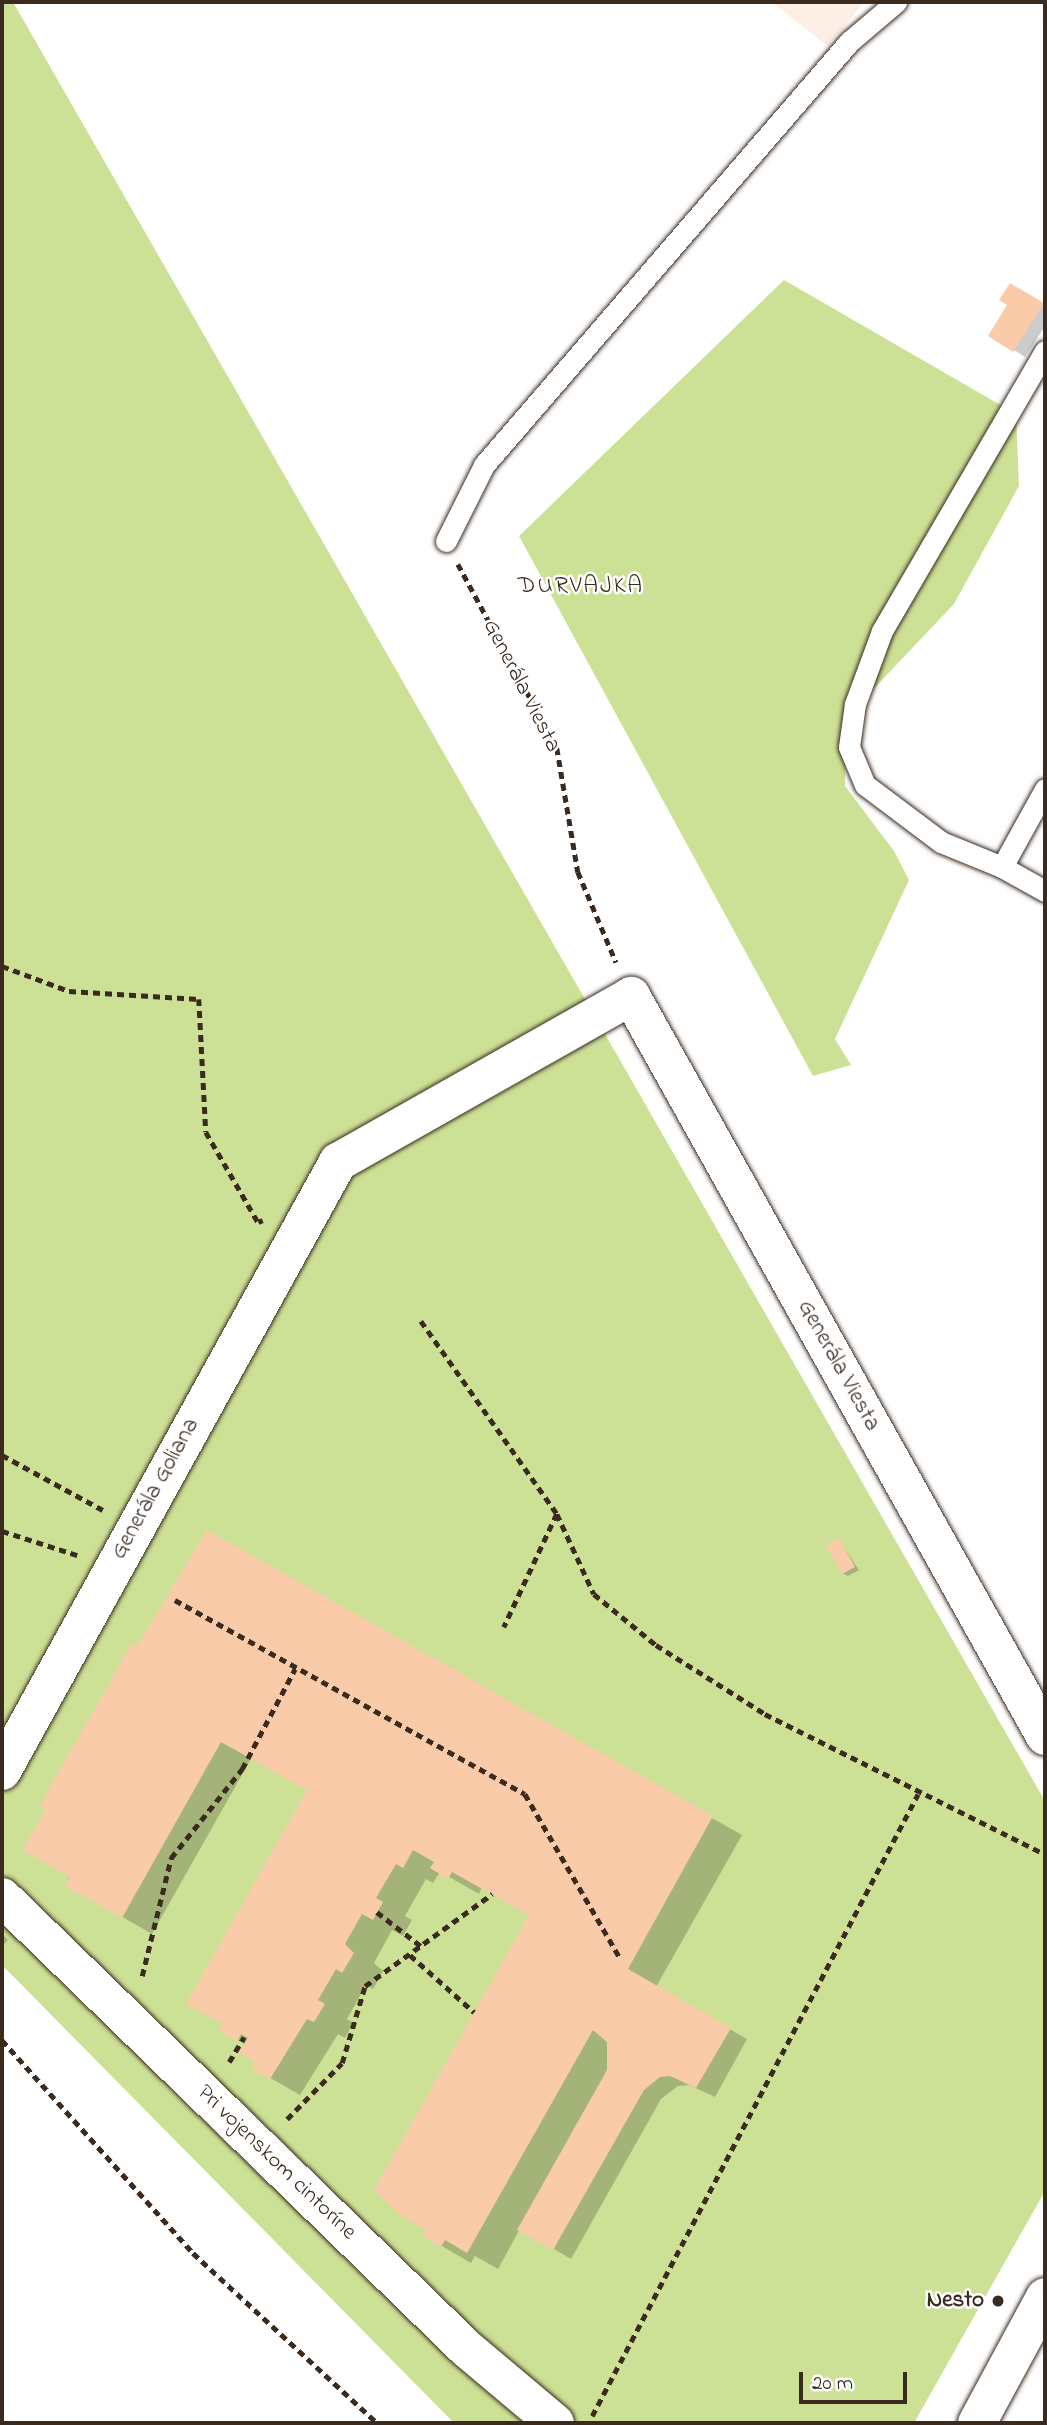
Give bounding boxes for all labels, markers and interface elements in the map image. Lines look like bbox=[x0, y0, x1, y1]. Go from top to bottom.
district label: DURVAJKA bbox=[519, 573, 643, 601]
street label: Generála Viesta bbox=[476, 615, 566, 757]
street label: Generála Viesta bbox=[791, 1296, 885, 1436]
street label: Generála Goliana bbox=[106, 1414, 206, 1564]
street label: Pri vojenskom cintoríne bbox=[190, 2080, 362, 2246]
place label: Nesto bbox=[927, 2287, 984, 2315]
marker: Nesto bbox=[990, 2293, 1006, 2309]
scale bar bbox=[802, 2358, 911, 2402]
text: 20 m bbox=[812, 2369, 853, 2399]

